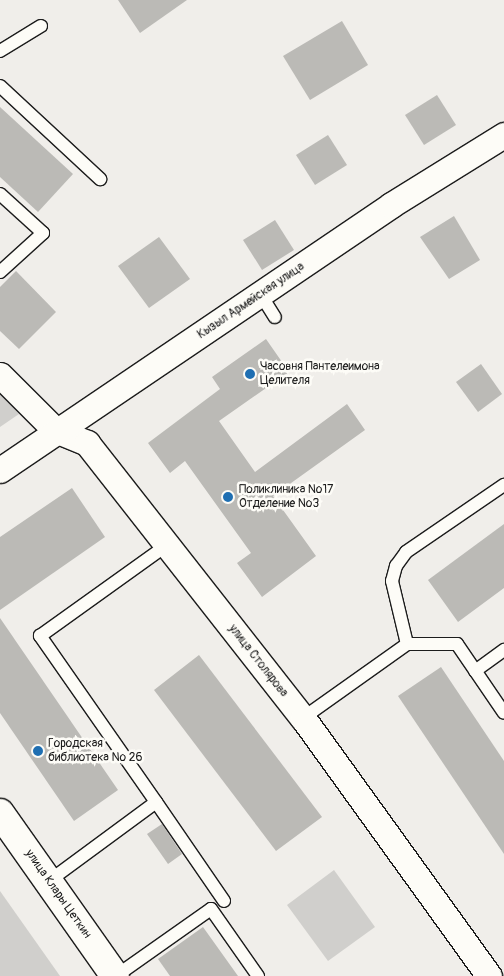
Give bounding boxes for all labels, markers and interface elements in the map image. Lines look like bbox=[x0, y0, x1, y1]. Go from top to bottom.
street label: Кызыл Армейская улица bbox=[195, 260, 307, 342]
place label: Часовня Пантелеимона Целителя bbox=[260, 360, 380, 388]
marker: Часовня Пантелеимона Целителя bbox=[244, 368, 256, 380]
place label: Поликлиника №17 Отделение №3 bbox=[239, 483, 333, 511]
marker: Поликлиника №17 Отделение №3 bbox=[221, 490, 235, 504]
street label: улица Столярова bbox=[225, 622, 291, 700]
place label: Городская библиотека № 26 bbox=[48, 737, 142, 765]
marker: Городская библиотека № 26 bbox=[32, 745, 44, 757]
street label: улица Клары Цеткин bbox=[22, 847, 94, 941]

